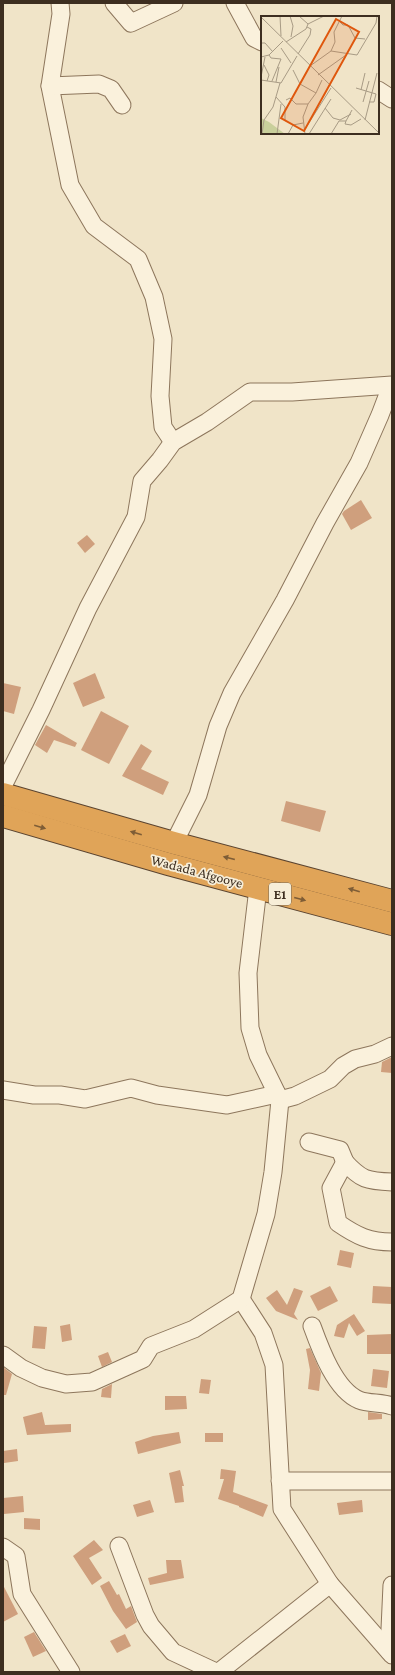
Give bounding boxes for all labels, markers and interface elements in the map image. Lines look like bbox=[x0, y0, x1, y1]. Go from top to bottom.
inset map bbox=[261, 16, 379, 134]
one-way arrow bbox=[35, 824, 47, 830]
one-way arrow bbox=[130, 830, 142, 836]
street label: Wadada Afgooye bbox=[150, 851, 244, 891]
one-way arrow bbox=[222, 854, 235, 860]
road number: E1 bbox=[269, 883, 291, 905]
one-way arrow bbox=[348, 887, 360, 893]
one-way arrow bbox=[295, 896, 307, 902]

